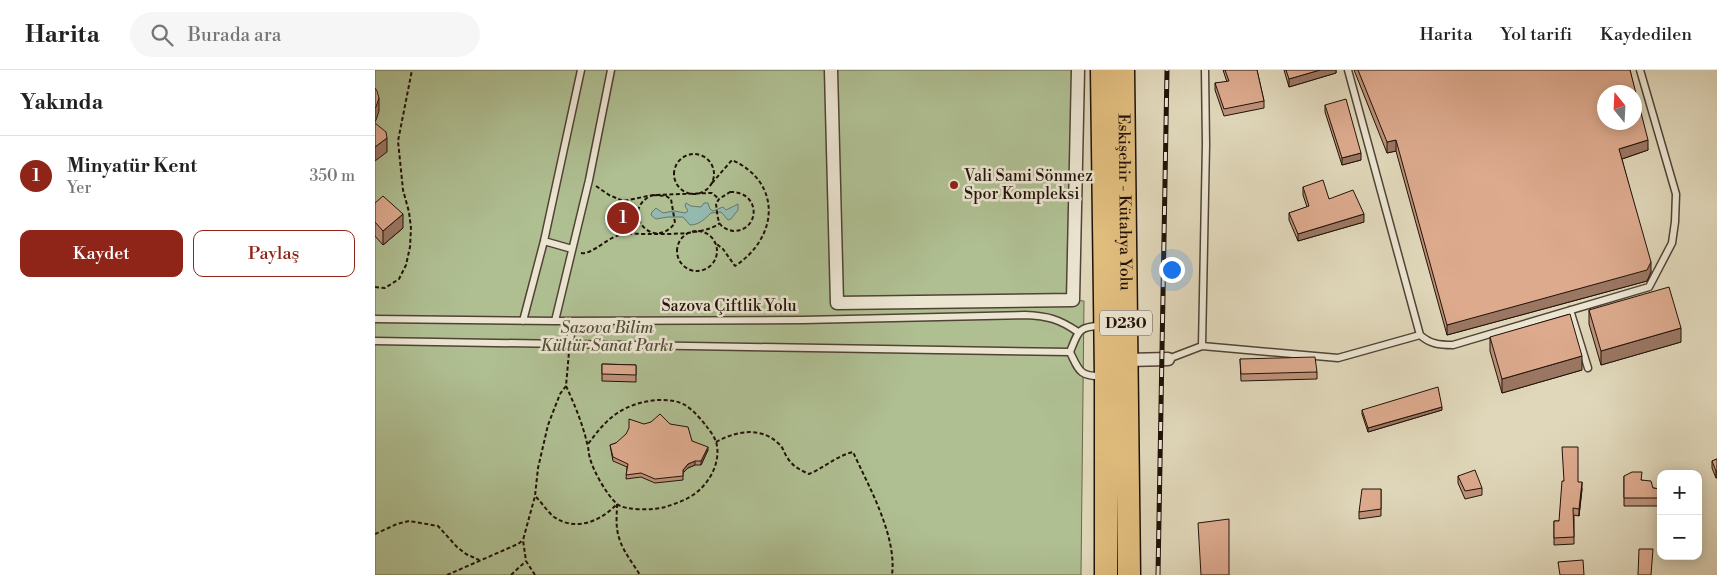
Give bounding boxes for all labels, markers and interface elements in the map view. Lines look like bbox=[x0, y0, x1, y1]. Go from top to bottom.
search box bbox=[130, 12, 480, 57]
text: Harita bbox=[25, 20, 100, 50]
icon: search bbox=[148, 21, 176, 49]
text: Burada ara bbox=[188, 23, 281, 47]
text: Harita bbox=[1420, 23, 1473, 46]
text: Yol tarifi bbox=[1501, 23, 1572, 46]
text: Kaydedilen bbox=[1600, 23, 1692, 46]
north arrow bbox=[1597, 85, 1642, 130]
text: Yakında bbox=[20, 90, 103, 116]
street label: Eskişehir - Kütahya Yolu bbox=[1114, 113, 1136, 291]
text: Minyatür Kent bbox=[67, 154, 197, 178]
text: 1 bbox=[32, 166, 40, 186]
text: 350 m bbox=[309, 166, 355, 186]
place label: Vali Sami Sönmez Spor Kompleksi bbox=[963, 166, 1093, 204]
text: Yer bbox=[67, 178, 91, 198]
marker: Vali Sami Sönmez Spor Kompleksi bbox=[948, 179, 960, 191]
pin: 1 bbox=[607, 199, 639, 237]
button: Kaydet bbox=[20, 230, 183, 277]
button: Paylaş bbox=[193, 230, 355, 277]
your location bbox=[1159, 257, 1185, 283]
street label: Sazova Çiftlik Yolu bbox=[661, 296, 797, 316]
road number: D230 bbox=[1100, 310, 1152, 336]
park label: Sazova Bilim Kültür Sanat Parkı bbox=[541, 318, 673, 356]
map controls bbox=[1657, 470, 1702, 560]
button: + bbox=[1657, 470, 1702, 515]
button: − bbox=[1657, 515, 1702, 560]

